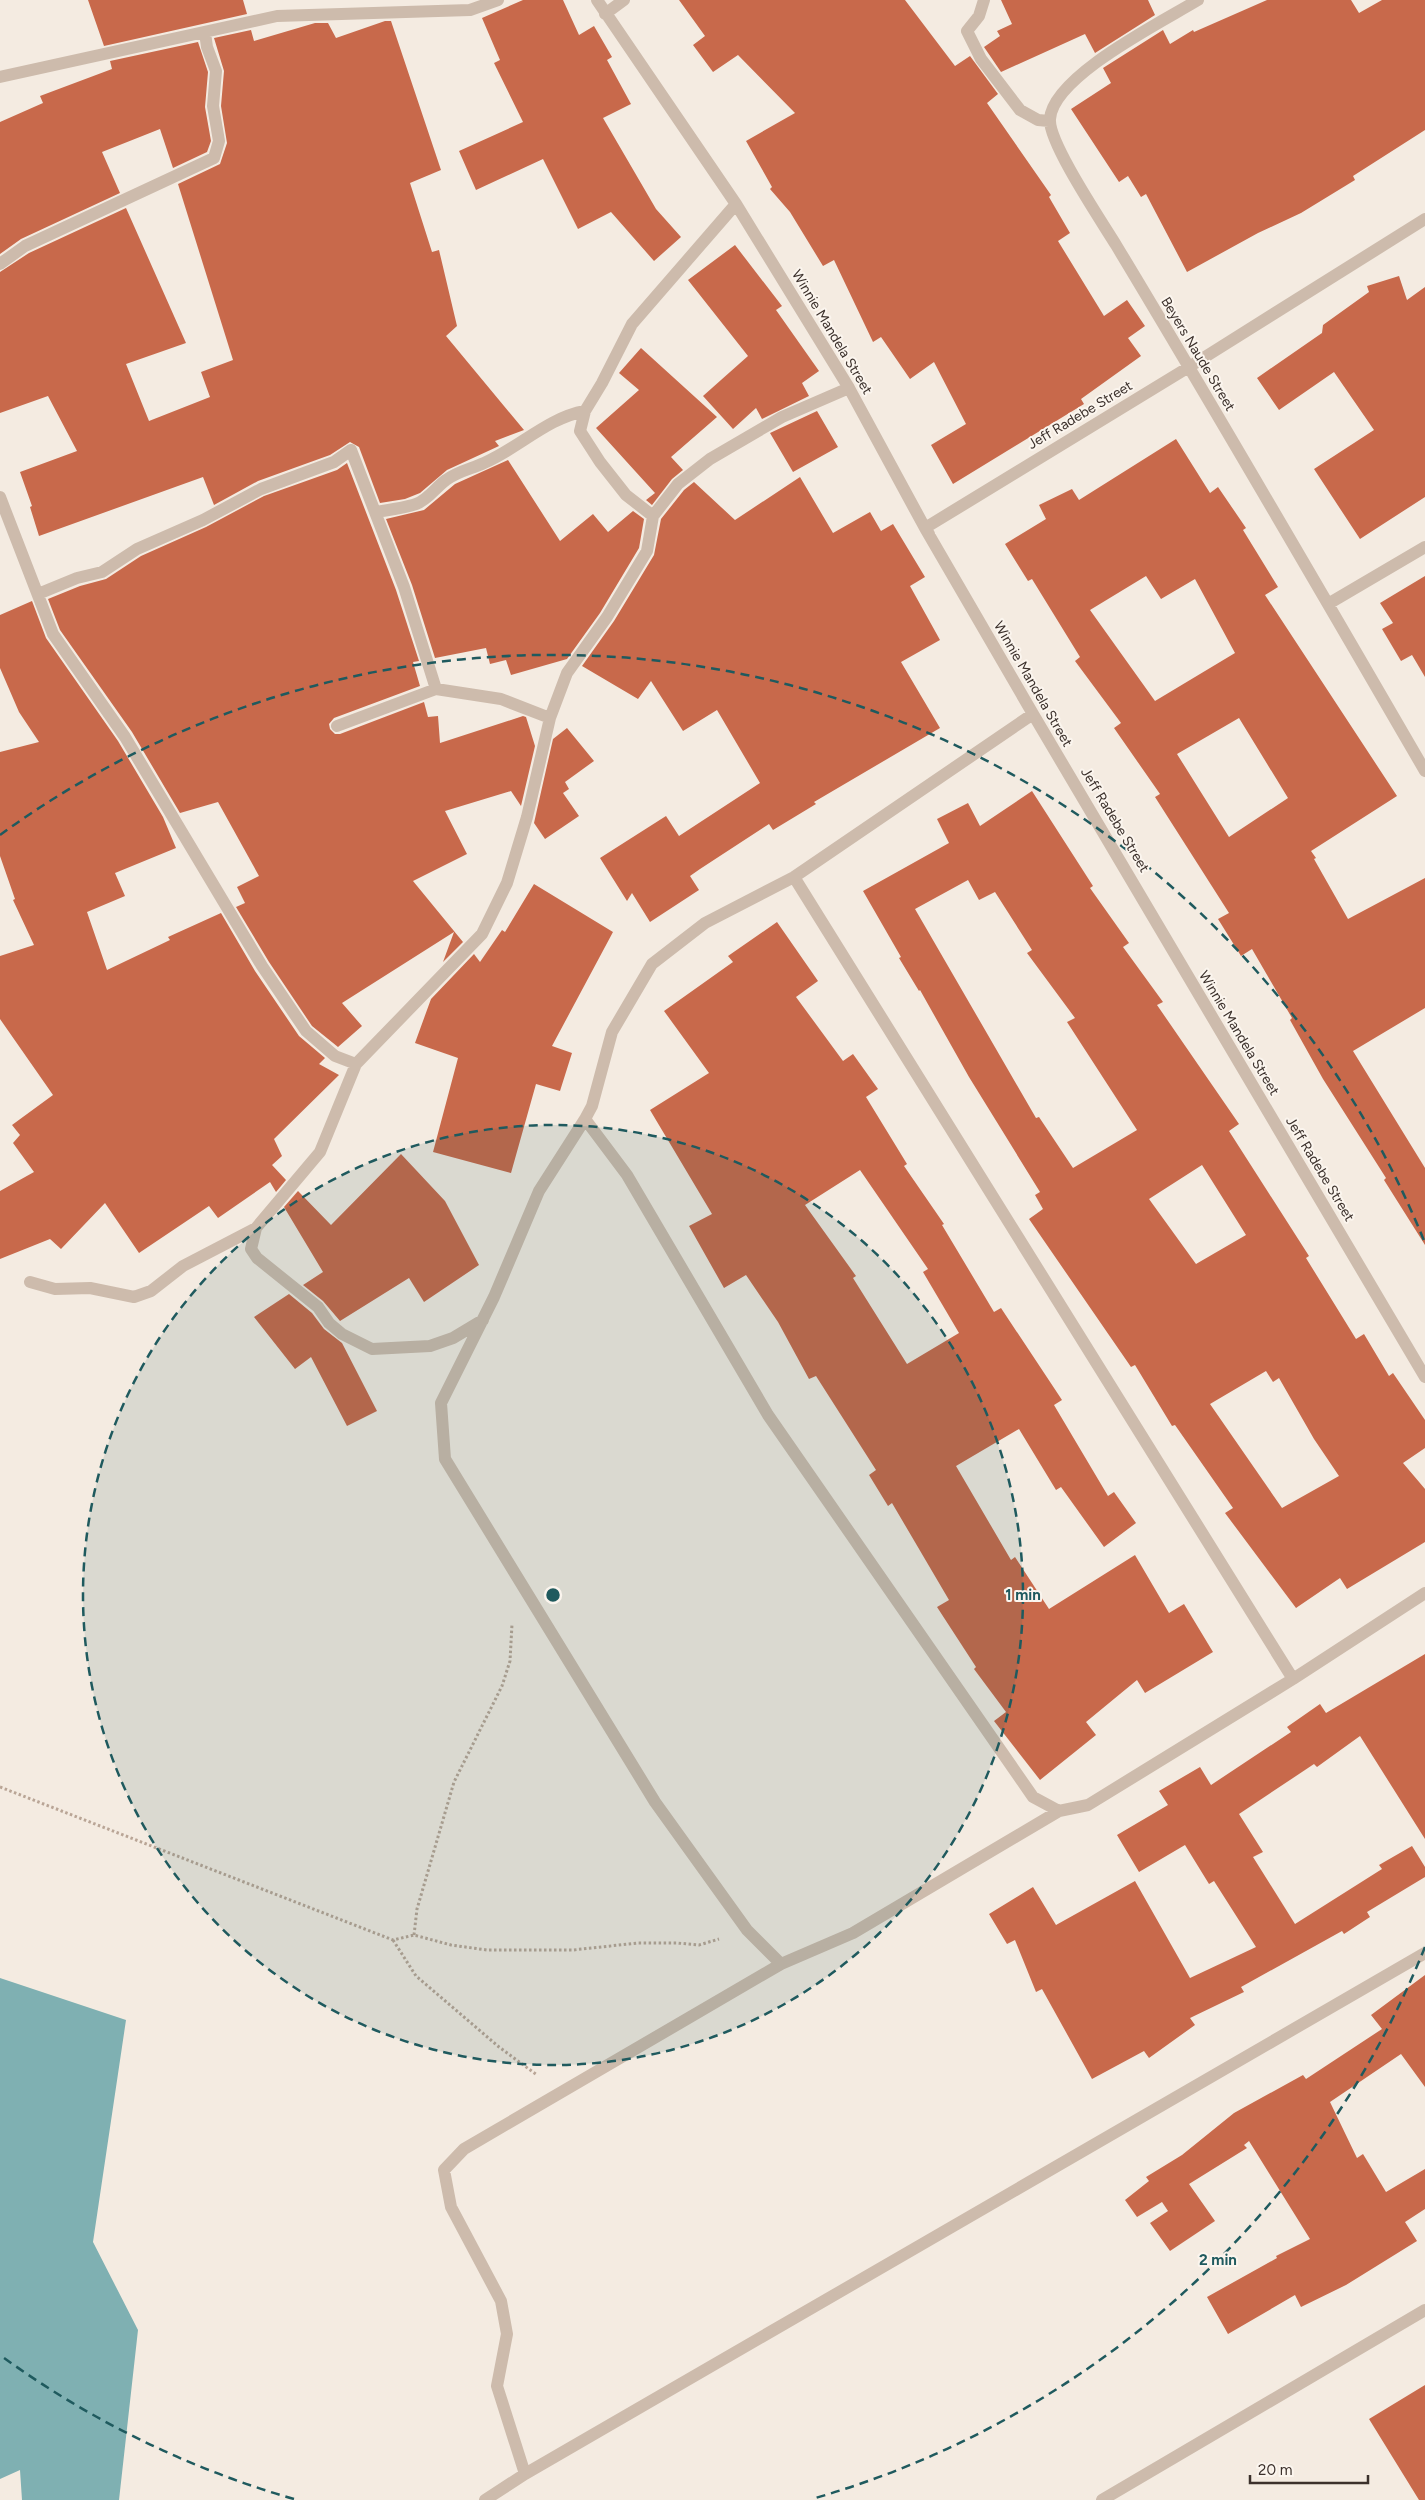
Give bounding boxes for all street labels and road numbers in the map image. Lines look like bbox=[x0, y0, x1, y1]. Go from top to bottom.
street label: Winnie Mandela Street bbox=[788, 267, 876, 397]
street label: Beyers Naude Street bbox=[1157, 294, 1239, 414]
street label: Jeff Radebe Street bbox=[1025, 377, 1135, 453]
street label: Winnie Mandela Street bbox=[990, 618, 1076, 750]
street label: Jeff Radebe Street bbox=[1077, 765, 1153, 875]
street label: Winnie Mandela Street bbox=[1195, 968, 1283, 1098]
street label: Jeff Radebe Street bbox=[1282, 1114, 1358, 1224]

